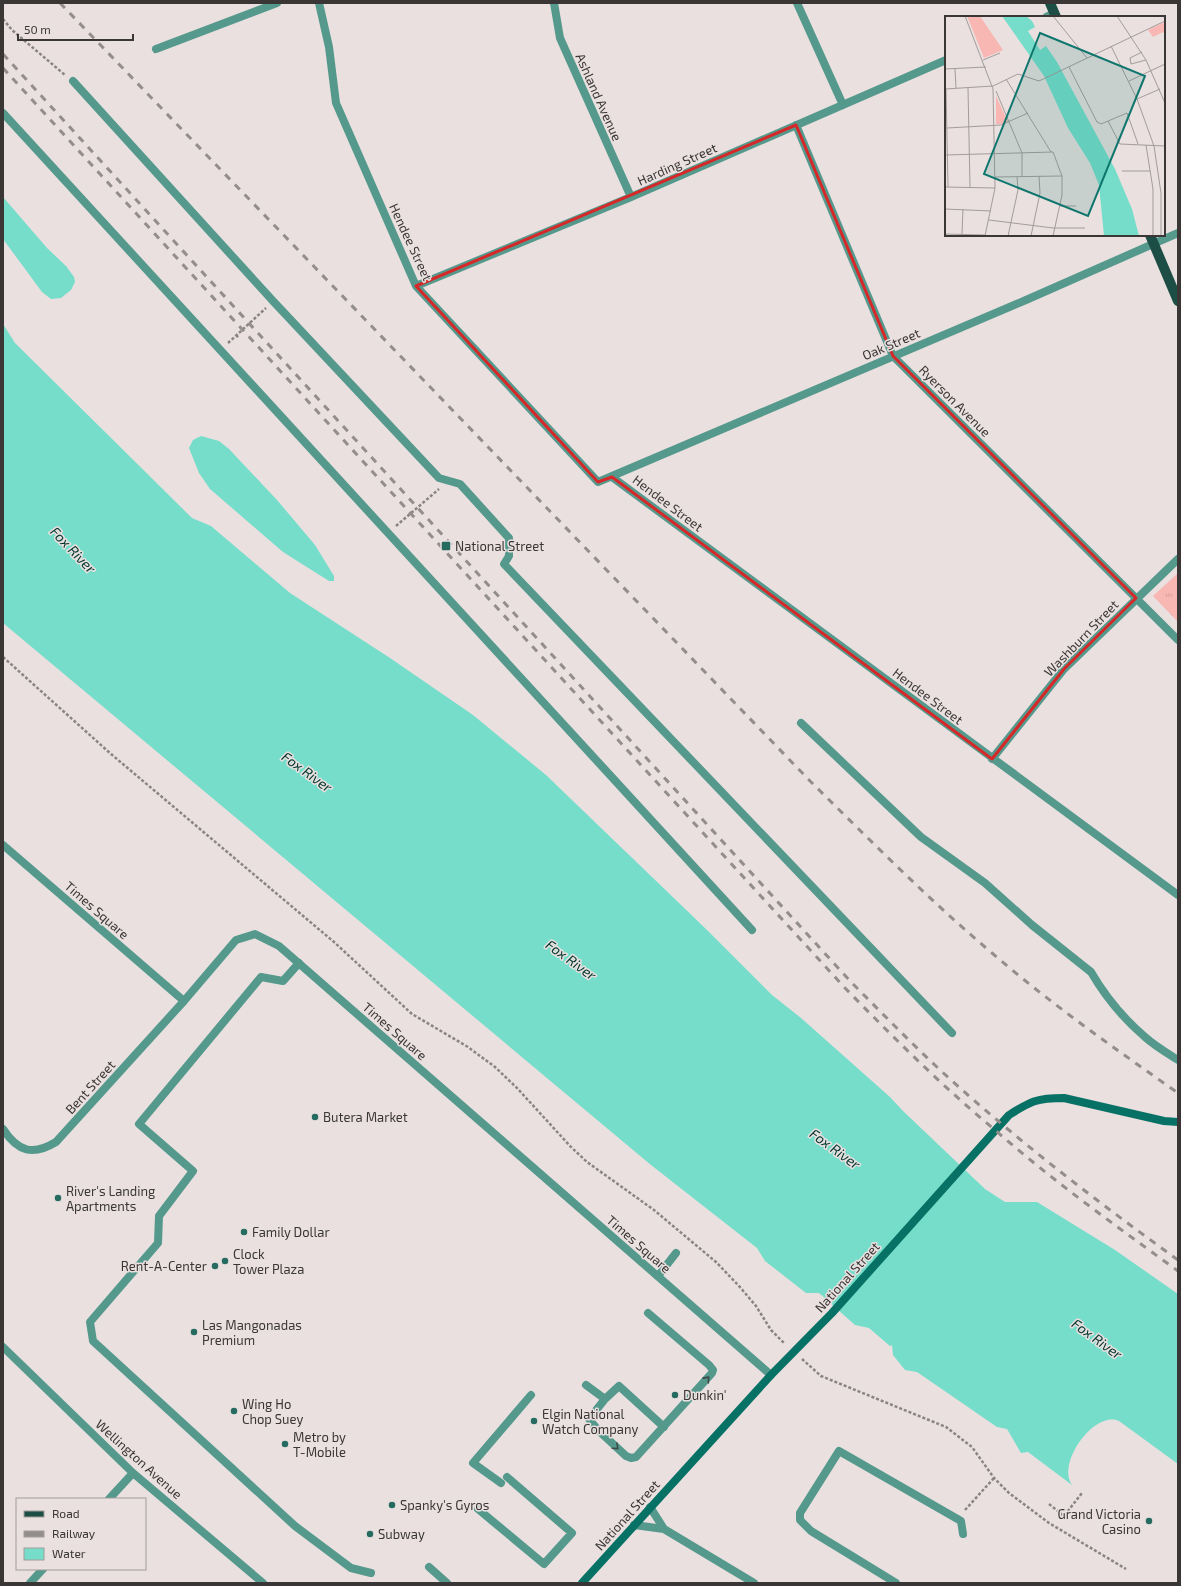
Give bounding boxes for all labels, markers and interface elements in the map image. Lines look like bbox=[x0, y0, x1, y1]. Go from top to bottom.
scale bar bbox=[18, 16, 133, 42]
inset map bbox=[945, 16, 1165, 236]
text: 50 m bbox=[24, 22, 51, 36]
street label: Ashland Avenue bbox=[572, 51, 626, 143]
street label: Harding Street bbox=[635, 139, 719, 189]
street label: Hendee Street bbox=[386, 201, 436, 283]
street label: Oak Street bbox=[860, 325, 922, 363]
street label: Ryerson Avenue bbox=[916, 362, 994, 440]
street label: Hendee Street bbox=[630, 471, 706, 535]
water label: Fox River bbox=[47, 523, 100, 577]
place label: National Street bbox=[455, 538, 544, 554]
marker: National Street bbox=[440, 540, 452, 552]
street label: Washburn Street bbox=[1040, 596, 1122, 680]
street label: Hendee Street bbox=[890, 664, 966, 728]
water label: Fox River bbox=[279, 748, 336, 796]
street label: Times Square bbox=[62, 878, 132, 942]
water label: Fox River bbox=[543, 936, 600, 984]
street label: Times Square bbox=[360, 999, 430, 1063]
street label: Bent Street bbox=[62, 1057, 118, 1117]
place label: Butera Market bbox=[323, 1109, 408, 1125]
marker: Butera Market bbox=[310, 1112, 320, 1122]
water label: Fox River bbox=[807, 1125, 864, 1173]
place label: River's Landing Apartments bbox=[66, 1183, 155, 1214]
marker: River's Landing Apartments bbox=[53, 1193, 63, 1203]
street label: Times Square bbox=[604, 1212, 674, 1276]
place label: Family Dollar bbox=[252, 1224, 330, 1240]
marker: Family Dollar bbox=[239, 1227, 249, 1237]
street label: National Street bbox=[811, 1239, 883, 1315]
place label: Clock Tower Plaza bbox=[233, 1246, 304, 1277]
marker: Clock Tower Plaza bbox=[220, 1256, 230, 1266]
place label: Rent-A-Center bbox=[121, 1258, 207, 1274]
marker: Rent-A-Center bbox=[210, 1261, 220, 1271]
water label: Fox River bbox=[1069, 1315, 1126, 1363]
place label: Las Mangonadas Premium bbox=[202, 1317, 302, 1348]
marker: Las Mangonadas Premium bbox=[189, 1327, 199, 1337]
one-way arrow bbox=[702, 1376, 709, 1383]
place label: Dunkin' bbox=[683, 1387, 727, 1403]
marker: Dunkin' bbox=[670, 1390, 680, 1400]
place label: Wing Ho Chop Suey bbox=[242, 1396, 303, 1427]
marker: Wing Ho Chop Suey bbox=[229, 1406, 239, 1416]
place label: Elgin National Watch Company bbox=[542, 1406, 638, 1437]
street label: Wellington Avenue bbox=[92, 1416, 186, 1502]
marker: Elgin National Watch Company bbox=[529, 1416, 539, 1426]
place label: Metro by T-Mobile bbox=[293, 1429, 346, 1460]
marker: Metro by T-Mobile bbox=[280, 1439, 290, 1449]
one-way arrow bbox=[611, 1442, 619, 1450]
street label: National Street bbox=[591, 1477, 663, 1553]
place label: Spanky's Gyros bbox=[400, 1497, 489, 1513]
legend bbox=[16, 1498, 146, 1570]
marker: Spanky's Gyros bbox=[387, 1500, 397, 1510]
text: Road bbox=[52, 1506, 80, 1520]
place label: Grand Victoria Casino bbox=[1057, 1506, 1141, 1537]
marker: Grand Victoria Casino bbox=[1144, 1516, 1154, 1526]
text: Railway bbox=[52, 1526, 96, 1540]
place label: Subway bbox=[378, 1526, 425, 1542]
marker: Subway bbox=[365, 1529, 375, 1539]
text: Water bbox=[52, 1546, 86, 1560]

